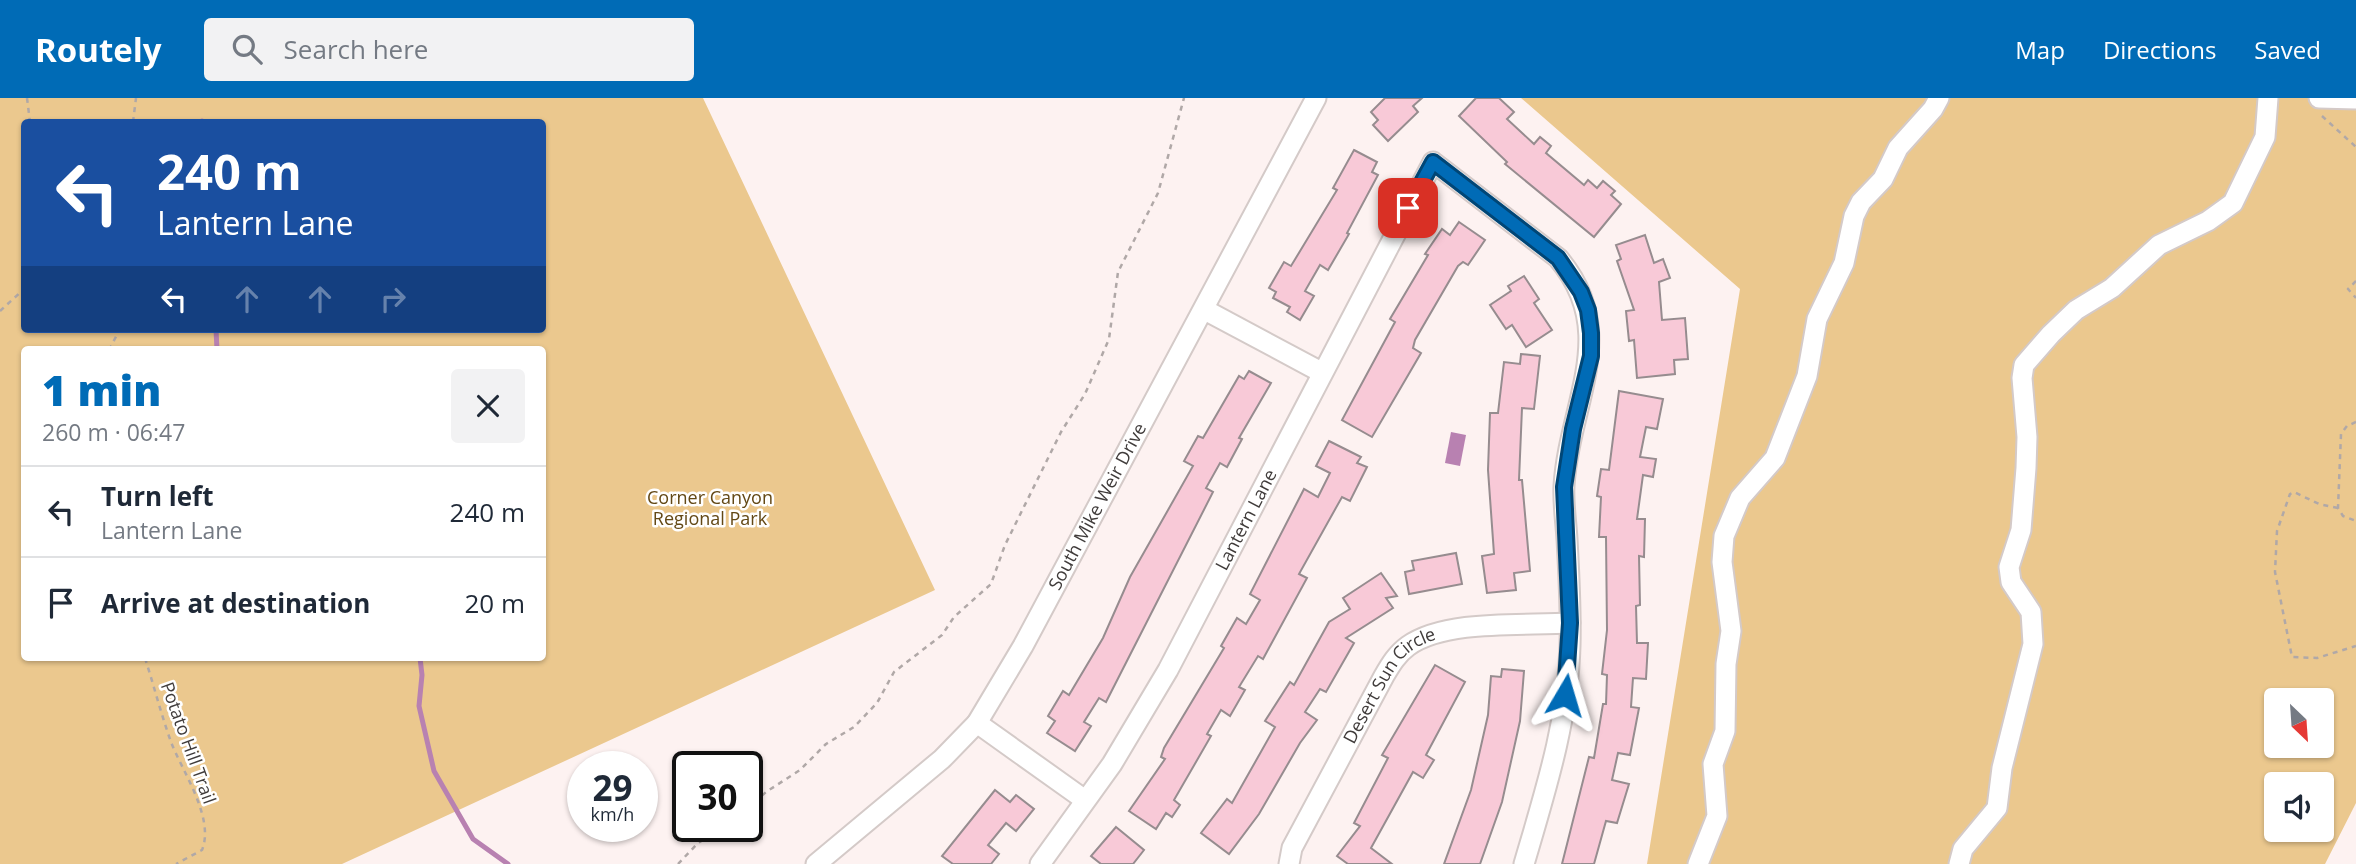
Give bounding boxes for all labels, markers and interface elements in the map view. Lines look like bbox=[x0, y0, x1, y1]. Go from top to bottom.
search box bbox=[204, 18, 694, 81]
text: Routely bbox=[35, 27, 162, 72]
icon: search bbox=[228, 30, 266, 68]
text: Search here bbox=[284, 31, 428, 67]
text: Map bbox=[2015, 33, 2065, 66]
text: Directions bbox=[2103, 33, 2216, 66]
text: Saved bbox=[2254, 33, 2321, 66]
text: 240 m bbox=[157, 138, 302, 204]
icon: left bbox=[42, 147, 133, 238]
pin bbox=[1378, 178, 1438, 238]
icon: arrive bbox=[1389, 189, 1427, 227]
text: Lantern Lane bbox=[157, 201, 354, 244]
icon: left bbox=[155, 280, 193, 318]
icon: ahead bbox=[228, 280, 266, 318]
icon: ahead bbox=[301, 280, 339, 318]
icon: right bbox=[374, 280, 412, 318]
text: 1 min bbox=[42, 361, 161, 418]
button: close bbox=[451, 369, 525, 443]
text: 260 m · 06:47 bbox=[42, 416, 185, 448]
street label: South Mike Weir Drive bbox=[1042, 418, 1151, 594]
street label: Lantern Lane bbox=[1209, 465, 1282, 574]
text: Turn left bbox=[101, 478, 213, 514]
park label: Corner Canyon Regional Park bbox=[647, 485, 773, 530]
icon: left bbox=[42, 493, 80, 531]
text: 240 m bbox=[450, 494, 525, 530]
text: Lantern Lane bbox=[101, 514, 242, 546]
icon: arrive bbox=[42, 584, 80, 622]
text: Arrive at destination bbox=[101, 585, 370, 621]
text: 20 m bbox=[464, 585, 525, 621]
street label: Desert Sun Circle bbox=[1337, 621, 1438, 747]
position arrow bbox=[1528, 658, 1602, 732]
street label: Potato Hill Trail bbox=[156, 678, 222, 807]
north arrow bbox=[2264, 688, 2334, 758]
map controls bbox=[2264, 688, 2334, 842]
speed limit sign: 30 bbox=[672, 751, 763, 842]
text: 29 bbox=[592, 764, 633, 811]
button: sound bbox=[2264, 772, 2334, 842]
text: km/h bbox=[591, 802, 634, 826]

